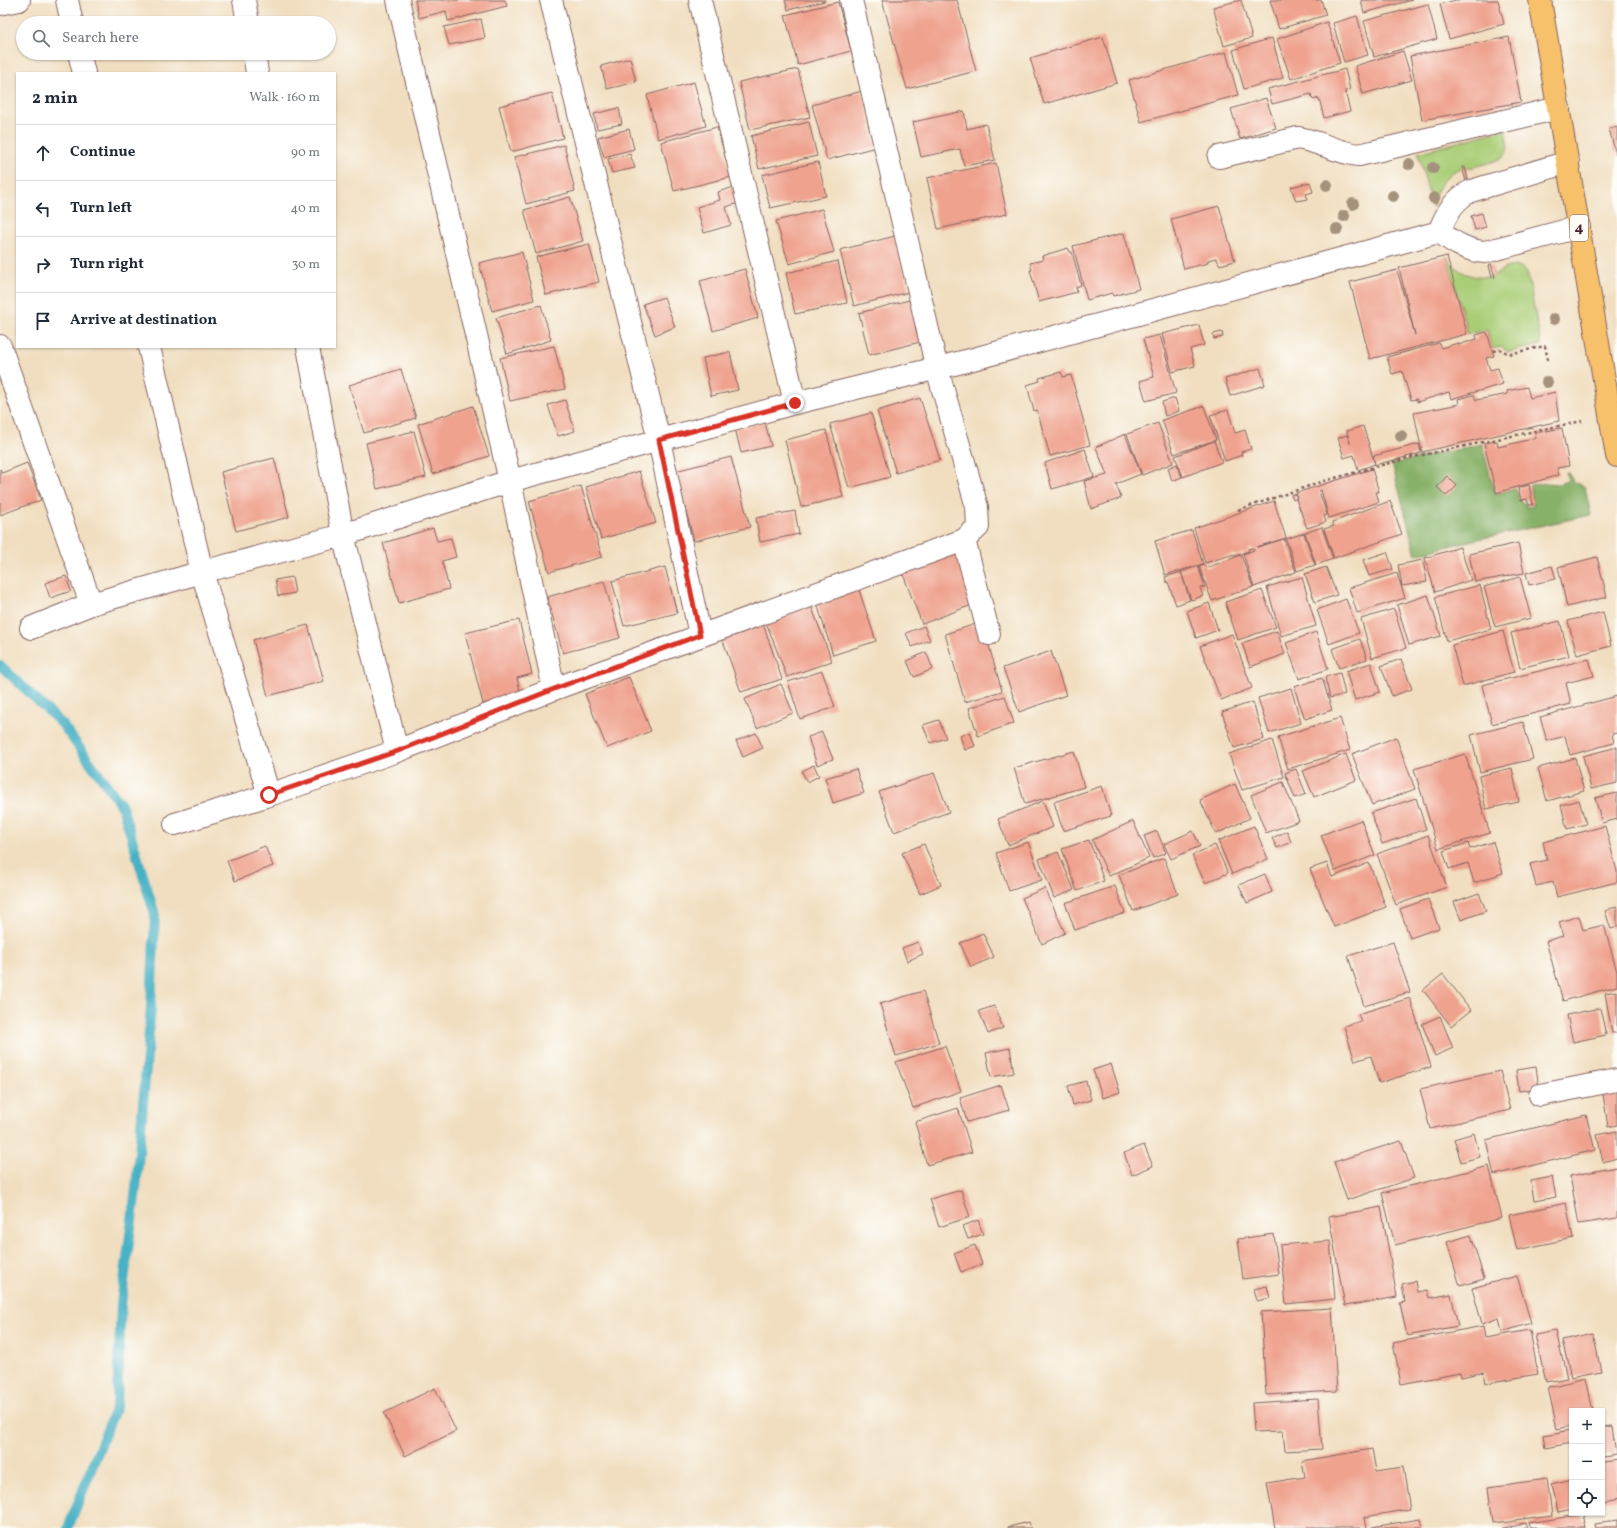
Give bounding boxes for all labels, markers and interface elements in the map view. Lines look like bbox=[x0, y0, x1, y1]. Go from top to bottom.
search box bbox=[16, 16, 336, 60]
icon: search bbox=[30, 27, 52, 49]
text: Search here bbox=[62, 28, 139, 49]
text: 2 min bbox=[32, 87, 78, 110]
text: Walk · 160 m bbox=[249, 89, 320, 107]
icon: ahead bbox=[32, 142, 54, 164]
text: Continue bbox=[70, 142, 135, 163]
text: 90 m bbox=[291, 144, 320, 162]
icon: left bbox=[32, 198, 54, 220]
text: Turn left bbox=[70, 198, 132, 219]
text: 40 m bbox=[291, 200, 320, 218]
road number: 4 bbox=[1570, 215, 1588, 241]
icon: right bbox=[32, 254, 54, 276]
text: Turn right bbox=[70, 254, 144, 275]
text: 30 m bbox=[292, 256, 320, 274]
icon: arrive bbox=[32, 310, 54, 332]
text: Arrive at destination bbox=[70, 310, 217, 331]
route end bbox=[786, 394, 804, 412]
route start bbox=[260, 786, 278, 804]
map controls bbox=[1569, 1408, 1605, 1516]
button: + bbox=[1569, 1408, 1605, 1444]
button: − bbox=[1569, 1444, 1605, 1480]
button: locate bbox=[1569, 1480, 1605, 1516]

